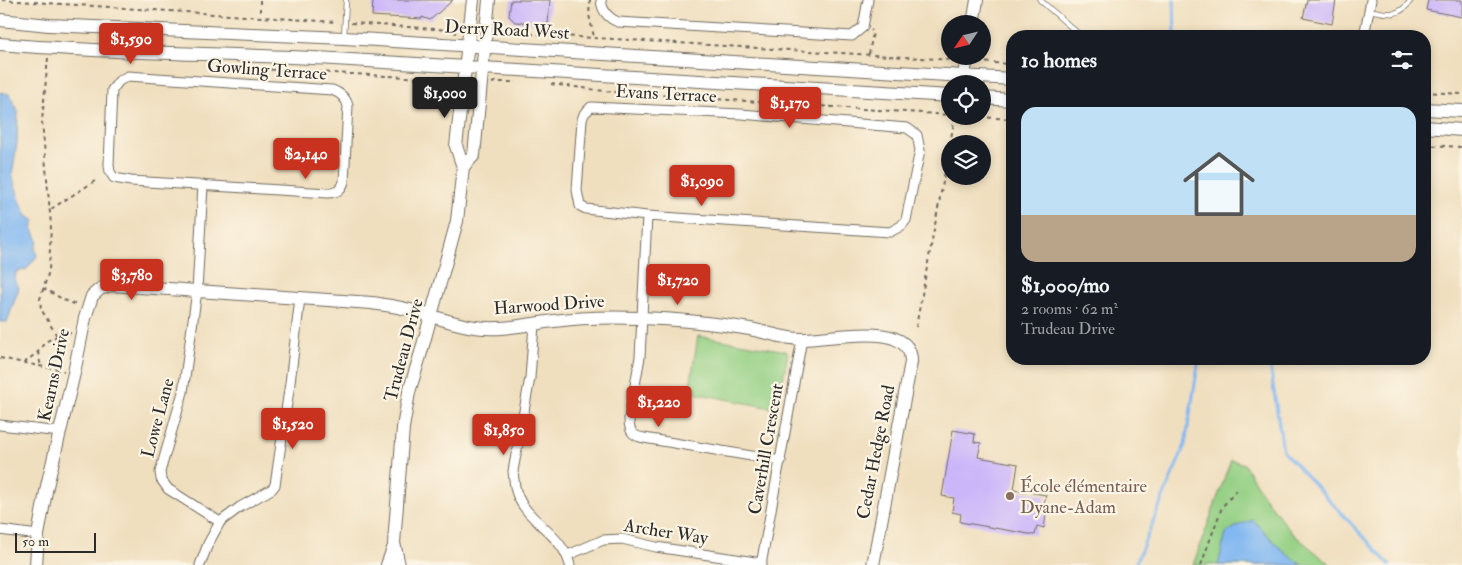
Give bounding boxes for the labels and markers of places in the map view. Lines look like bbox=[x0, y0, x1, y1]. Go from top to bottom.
pin: $1,590 bbox=[90, 22, 172, 65]
pin: $1,000 bbox=[404, 76, 486, 119]
pin: $1,170 bbox=[749, 86, 831, 129]
pin: $2,140 bbox=[265, 138, 347, 180]
pin: $1,090 bbox=[661, 164, 743, 207]
pin: $3,780 bbox=[91, 258, 173, 301]
pin: $1,720 bbox=[637, 264, 719, 306]
pin: $1,220 bbox=[618, 386, 700, 428]
pin: $1,520 bbox=[252, 408, 334, 450]
pin: $1,850 bbox=[463, 414, 545, 456]
place label: École élémentaire Dyane-Adam bbox=[1020, 475, 1147, 519]
marker: École élémentaire Dyane-Adam bbox=[1004, 490, 1016, 502]

